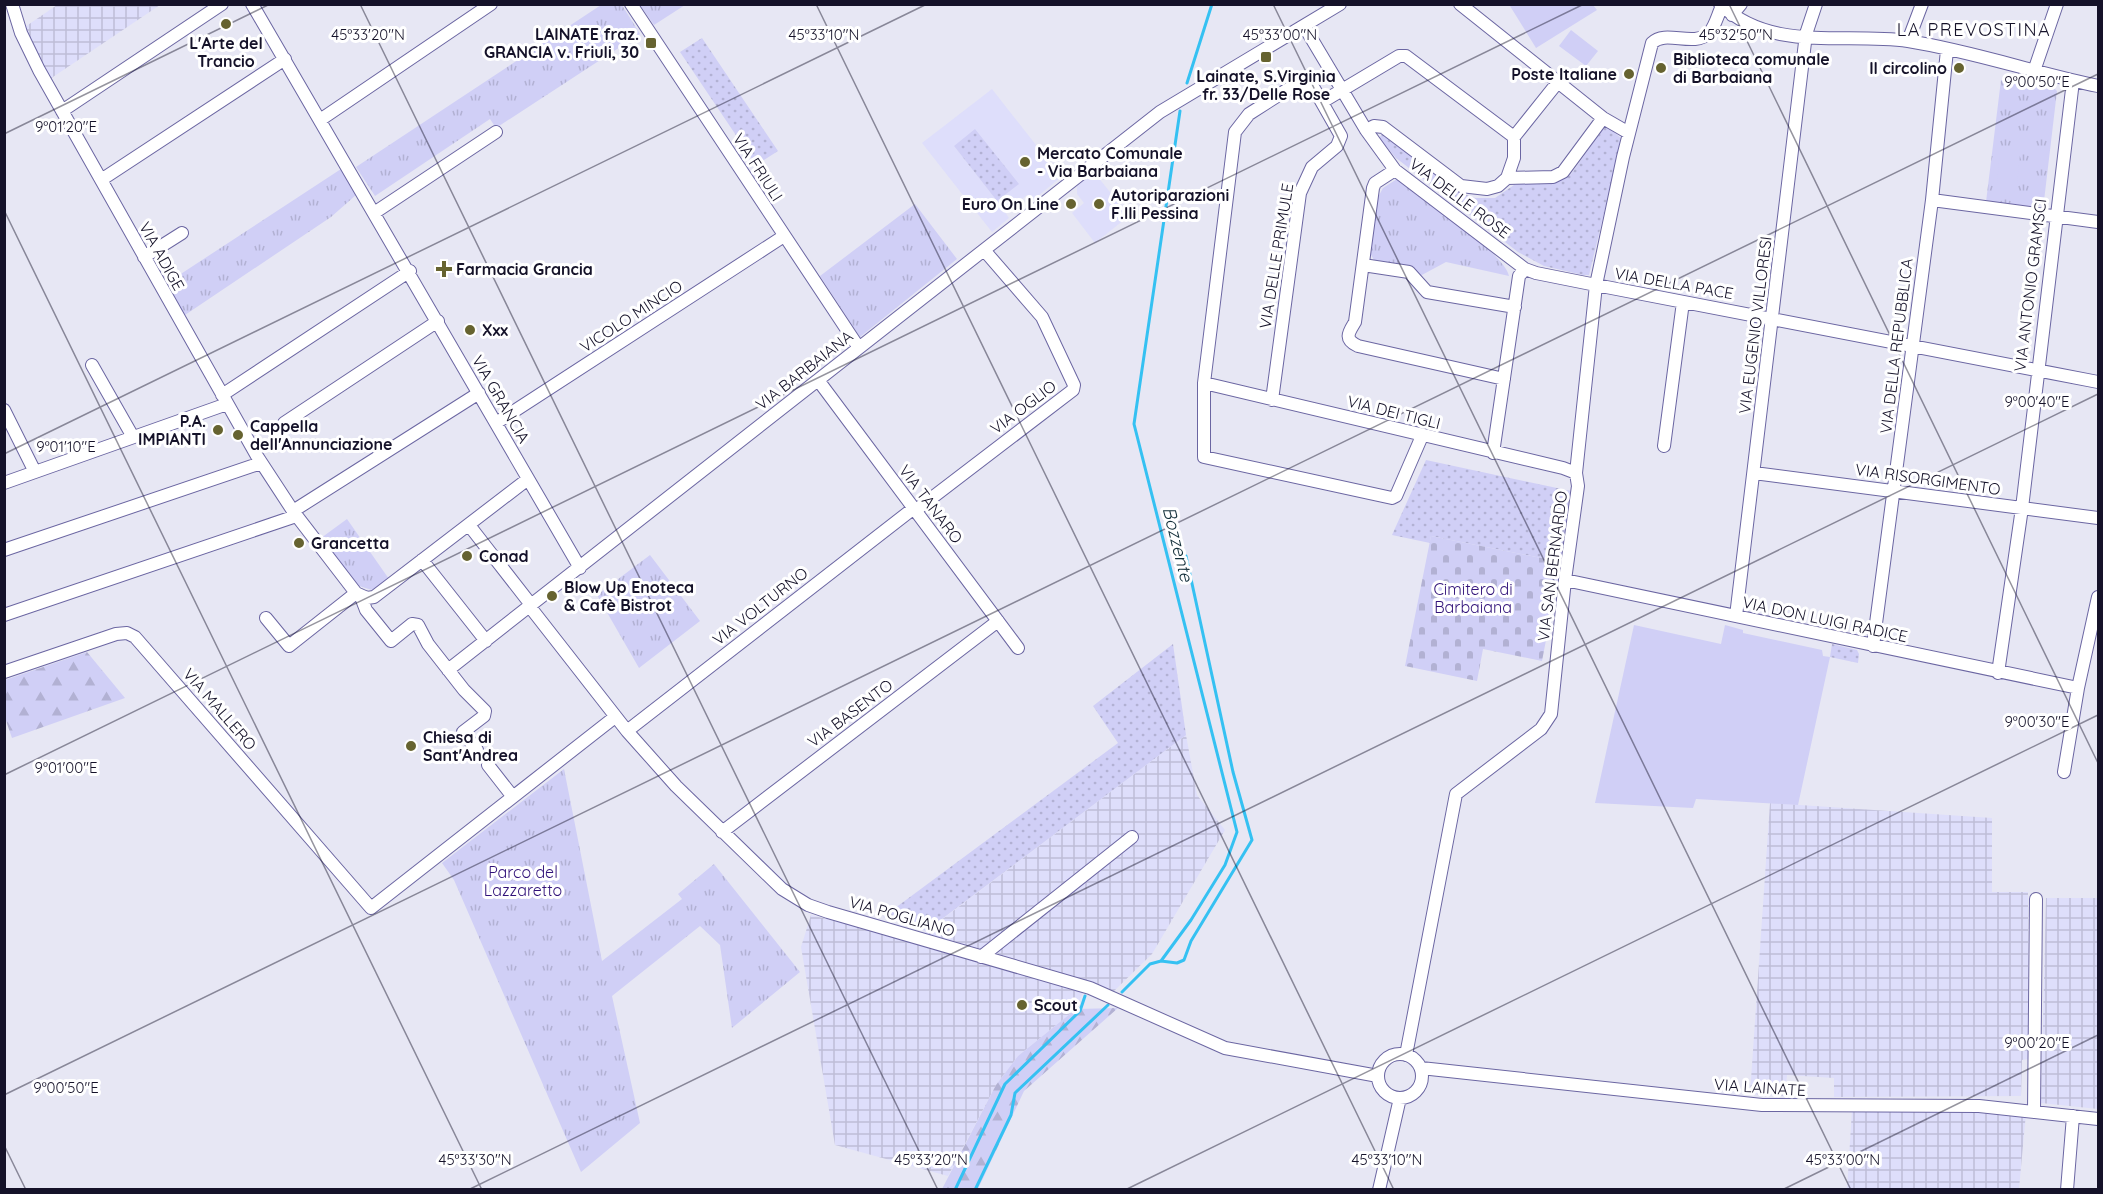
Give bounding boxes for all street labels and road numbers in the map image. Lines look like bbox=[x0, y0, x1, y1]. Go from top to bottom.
street label: VIA FRIULI bbox=[729, 129, 787, 205]
street label: VIA DELLE ROSE bbox=[1406, 154, 1514, 242]
street label: VIA DELLE PRIMULE bbox=[1255, 182, 1297, 330]
street label: VIA ANTONIO GRAMSCI bbox=[2009, 197, 2051, 373]
street label: VIA ADIGE bbox=[135, 218, 189, 294]
street label: VIA EUGENIO VILLORESI bbox=[1734, 235, 1776, 415]
street label: VIA DELLA REPUBBLICA bbox=[1875, 257, 1917, 435]
street label: VIA DELLA PACE bbox=[1613, 263, 1735, 303]
street label: VICOLO MINCIO bbox=[576, 276, 686, 356]
street label: VIA BARBAIANA bbox=[751, 326, 857, 414]
street label: VIA GRANCIA bbox=[468, 352, 534, 446]
street label: VIA OGLIO bbox=[986, 376, 1060, 438]
street label: VIA DEI TIGLI bbox=[1345, 391, 1443, 433]
street label: VIA RISORGIMENTO bbox=[1854, 459, 2002, 499]
street label: VIA TANARO bbox=[895, 461, 967, 547]
street label: VIA SAN BERNARDO bbox=[1533, 490, 1571, 642]
street label: VIA VOLTURNO bbox=[708, 563, 812, 649]
street label: VIA DON LUIGI RADICE bbox=[1741, 592, 1909, 646]
street label: VIA MALLERO bbox=[179, 664, 261, 754]
street label: VIA BASENTO bbox=[803, 674, 897, 752]
street label: VIA POGLIANO bbox=[847, 891, 957, 941]
street label: VIA LAINATE bbox=[1713, 1074, 1807, 1100]

